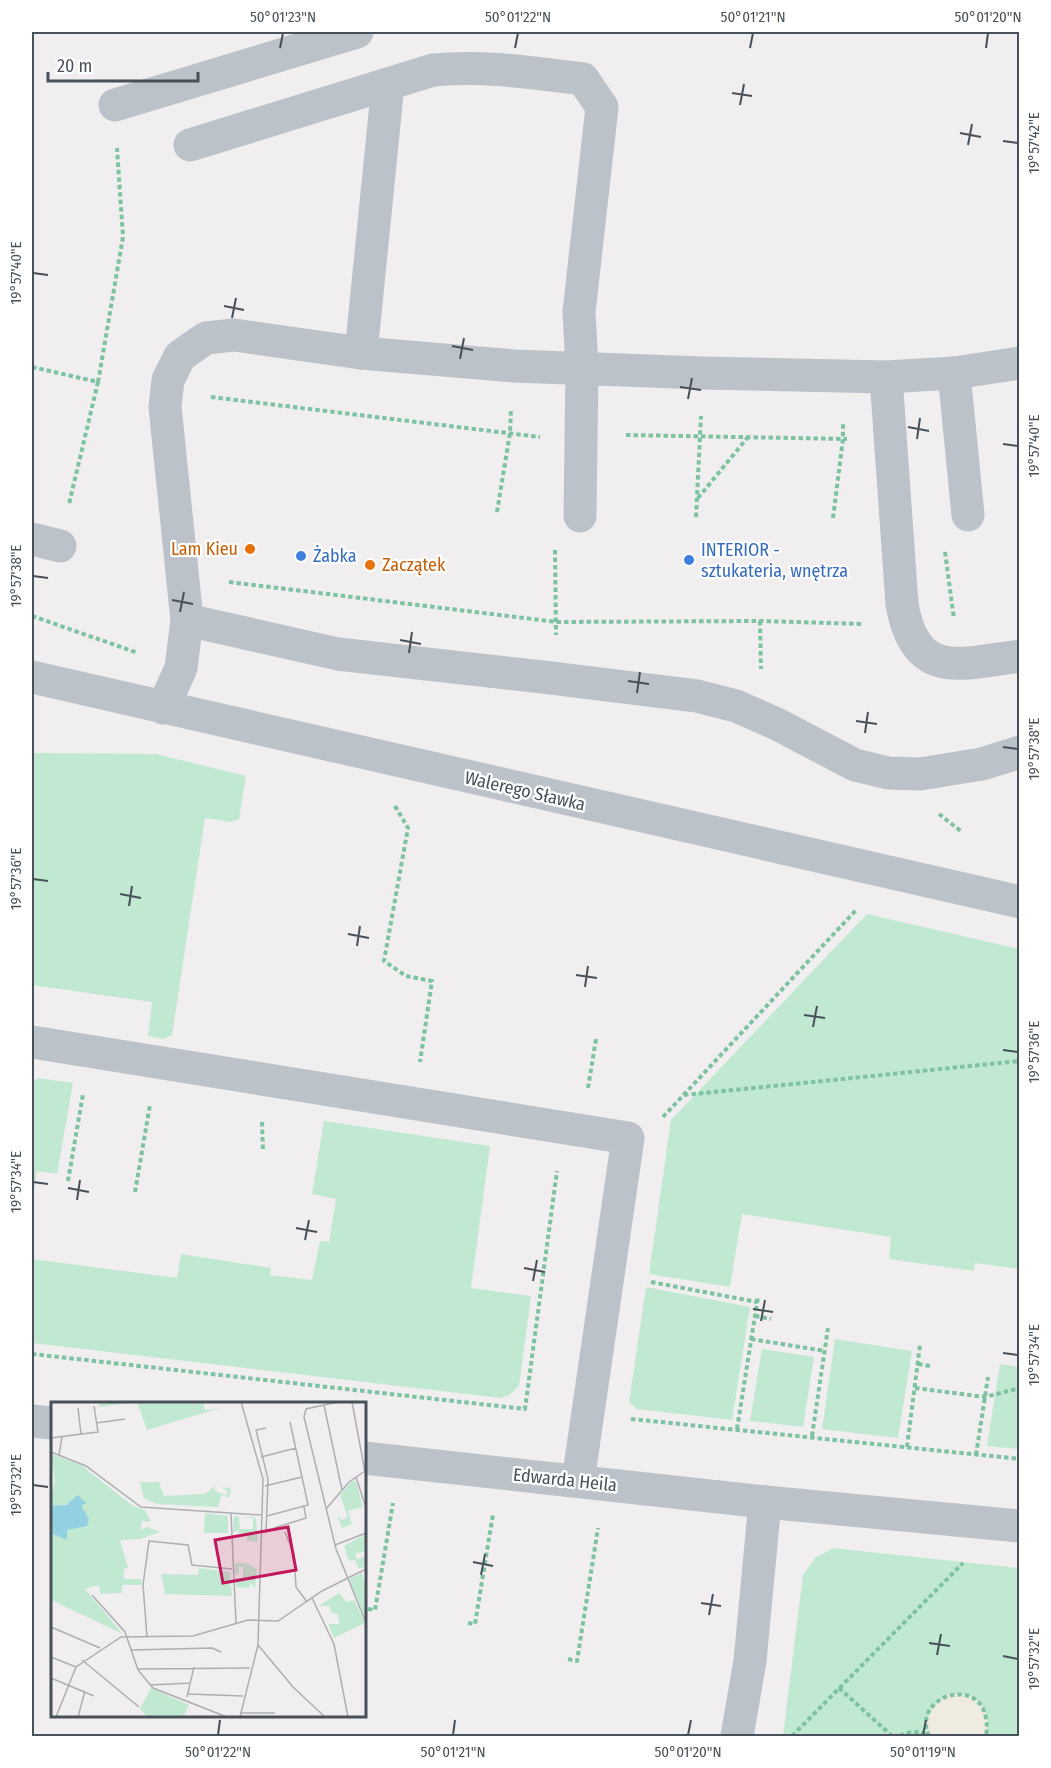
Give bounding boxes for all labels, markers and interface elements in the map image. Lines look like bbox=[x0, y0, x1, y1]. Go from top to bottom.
text: 50°01'23"N bbox=[250, 8, 316, 26]
text: 50°01'22"N bbox=[485, 8, 551, 26]
text: 50°01'21"N bbox=[721, 8, 785, 26]
text: 50°01'20"N bbox=[954, 8, 1022, 26]
scale bar bbox=[48, 45, 198, 83]
text: 20 m bbox=[57, 55, 92, 77]
text: 19°57'42"E bbox=[1025, 112, 1043, 174]
text: 19°57'40"E bbox=[7, 241, 25, 305]
text: 19°57'40"E bbox=[1025, 414, 1043, 478]
place label: Lam Kieu bbox=[171, 538, 238, 560]
place label: INTERIOR - sztukateria, wnętrza bbox=[701, 539, 848, 582]
marker: Lam Kieu bbox=[243, 542, 257, 556]
text: 19°57'38"E bbox=[7, 545, 25, 607]
place label: Żabka bbox=[313, 545, 357, 567]
marker: Żabka bbox=[294, 549, 308, 563]
marker: INTERIOR - sztukateria, wnętrza bbox=[682, 553, 696, 567]
place label: Zaczątek bbox=[382, 554, 446, 576]
marker: Zaczątek bbox=[363, 558, 377, 572]
text: 19°57'38"E bbox=[1025, 718, 1043, 780]
street label: Walerego Sławka bbox=[463, 766, 588, 816]
text: 19°57'36"E bbox=[7, 848, 25, 910]
text: 19°57'36"E bbox=[1025, 1021, 1043, 1083]
text: 19°57'34"E bbox=[7, 1151, 25, 1213]
text: 19°57'34"E bbox=[1025, 1324, 1043, 1386]
inset map bbox=[51, 1402, 366, 1717]
text: 19°57'32"E bbox=[7, 1454, 25, 1516]
street label: Edwarda Heila bbox=[512, 1464, 618, 1496]
text: 19°57'32"E bbox=[1025, 1628, 1043, 1690]
text: 50°01'22"N bbox=[185, 1743, 251, 1761]
text: 50°01'21"N bbox=[421, 1743, 485, 1761]
text: 50°01'20"N bbox=[654, 1743, 722, 1761]
text: 50°01'19"N bbox=[890, 1743, 956, 1761]

